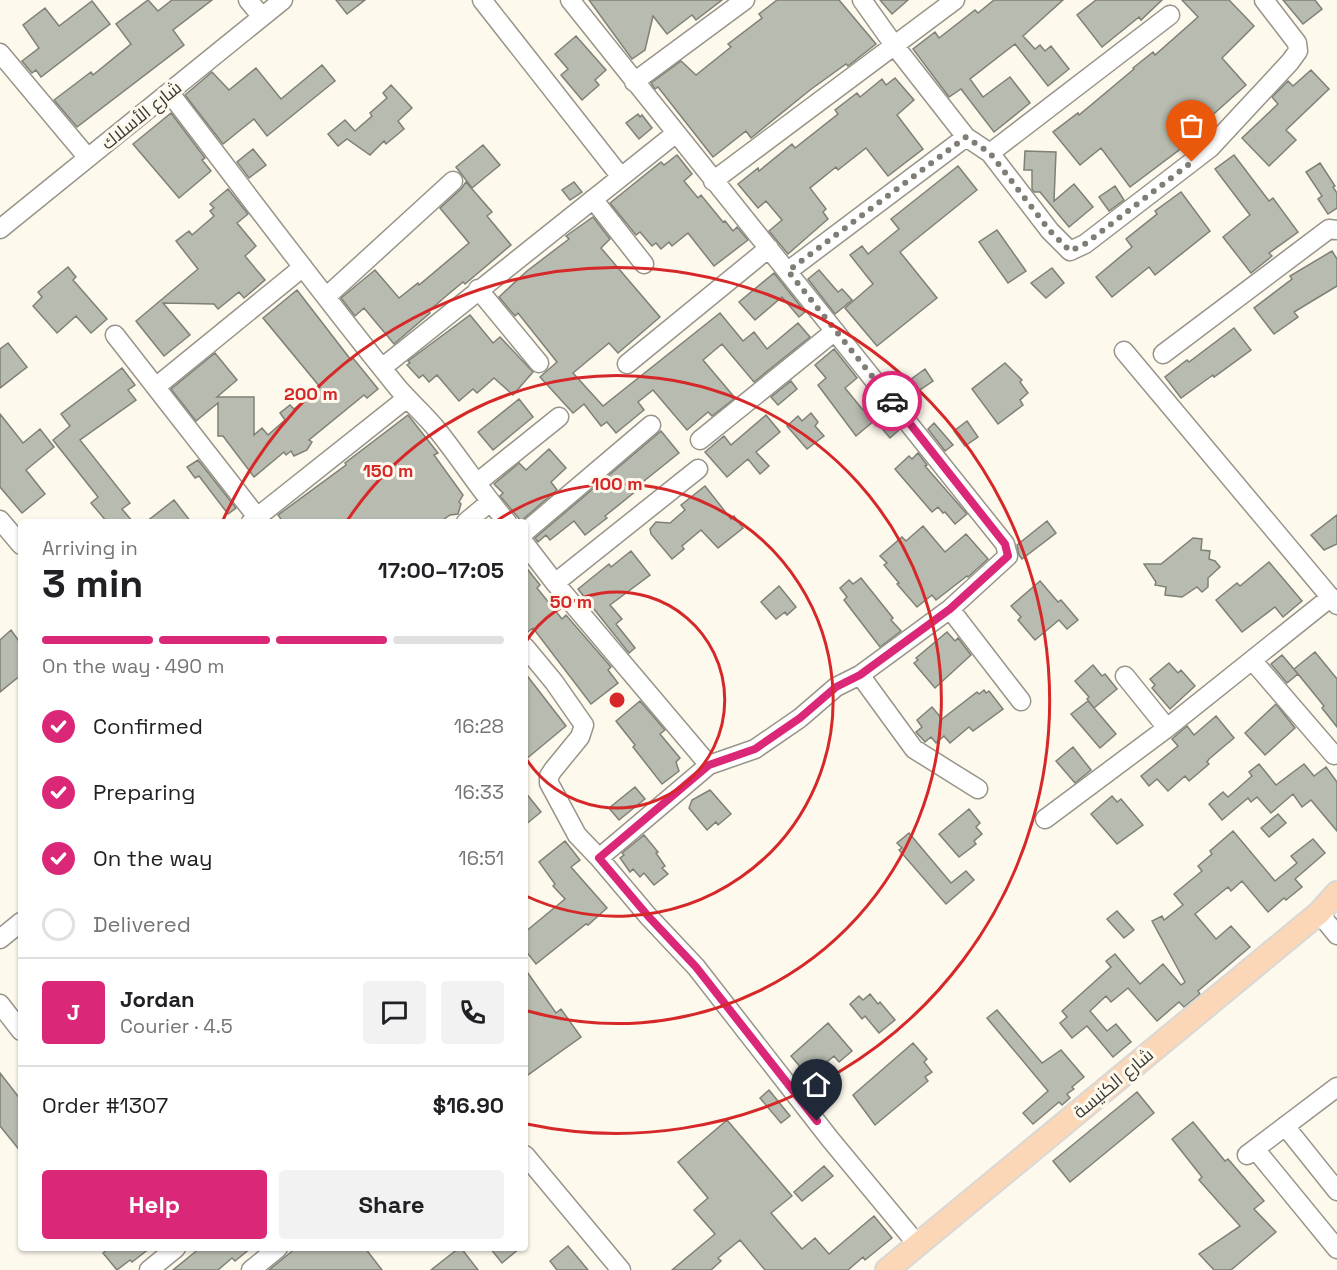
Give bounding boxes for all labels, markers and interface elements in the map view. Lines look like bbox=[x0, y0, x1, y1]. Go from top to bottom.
street label: شارع الأسلاك bbox=[96, 76, 187, 155]
pin bbox=[1166, 100, 1217, 162]
icon: bag bbox=[1175, 109, 1208, 142]
courier bbox=[862, 371, 922, 431]
text: 200 m bbox=[284, 382, 338, 405]
icon: car bbox=[876, 385, 909, 418]
text: 150 m bbox=[363, 459, 413, 482]
text: 100 m bbox=[591, 472, 643, 495]
text: Arriving in bbox=[42, 535, 138, 561]
text: 17:00–17:05 bbox=[378, 556, 504, 584]
text: 3 min bbox=[42, 559, 143, 608]
text: 50 m bbox=[550, 590, 592, 613]
text: On the way · 490 m bbox=[42, 653, 224, 679]
centre of rings bbox=[607, 690, 627, 710]
icon: check bbox=[42, 710, 75, 743]
text: Confirmed bbox=[93, 712, 203, 740]
text: 16:28 bbox=[454, 713, 504, 739]
icon: check bbox=[42, 776, 75, 809]
text: Preparing bbox=[93, 778, 195, 806]
text: 16:33 bbox=[454, 779, 504, 805]
icon: check bbox=[42, 842, 75, 875]
text: On the way bbox=[93, 844, 212, 872]
text: 16:51 bbox=[458, 845, 504, 871]
text: Delivered bbox=[93, 910, 191, 938]
button: chat bbox=[363, 981, 426, 1044]
button: phone bbox=[441, 981, 504, 1044]
text: Jordan bbox=[120, 985, 195, 1013]
text: J bbox=[67, 998, 80, 1026]
text: Courier · 4.5 bbox=[120, 1013, 233, 1039]
street label: شارع الكنيسة bbox=[1068, 1043, 1158, 1124]
pin bbox=[791, 1059, 842, 1121]
icon: home bbox=[800, 1068, 833, 1101]
text: Order #1307 bbox=[42, 1091, 168, 1119]
text: $16.90 bbox=[433, 1091, 504, 1119]
button: Help bbox=[42, 1170, 267, 1239]
button: Share bbox=[279, 1170, 504, 1239]

